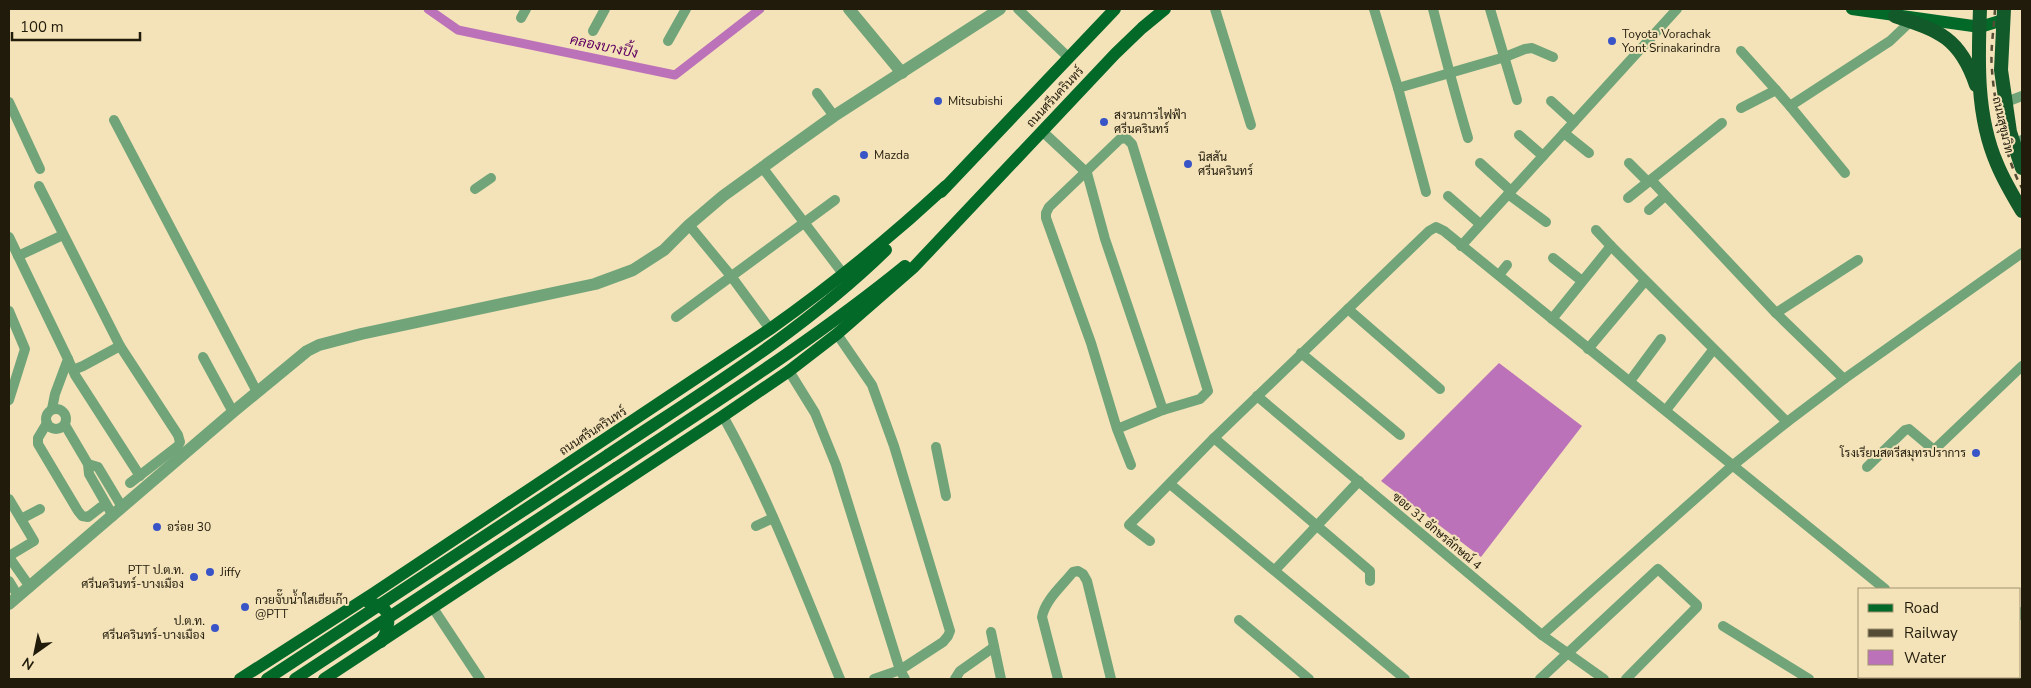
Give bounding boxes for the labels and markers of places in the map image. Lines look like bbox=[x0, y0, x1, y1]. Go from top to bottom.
place label: Toyota Vorachak Yont Srinakarindra bbox=[1621, 26, 1720, 56]
marker: Toyota Vorachak Yont Srinakarindra bbox=[1606, 35, 1618, 47]
place label: Mitsubishi bbox=[948, 93, 1003, 109]
marker: Mitsubishi bbox=[932, 95, 944, 107]
place label: สงวนการไฟฟ้า ศรีนครินทร์ bbox=[1114, 107, 1187, 137]
marker: สงวนการไฟฟ้า ศรีนครินทร์ bbox=[1098, 116, 1110, 128]
place label: Mazda bbox=[874, 147, 909, 163]
marker: Mazda bbox=[858, 149, 870, 161]
place label: นิสสัน ศรีนครินทร์ bbox=[1198, 149, 1253, 179]
marker: นิสสัน ศรีนครินทร์ bbox=[1182, 158, 1194, 170]
place label: โรงเรียนสตรีสมุทรปราการ bbox=[1839, 445, 1966, 462]
marker: โรงเรียนสตรีสมุทรปราการ bbox=[1970, 447, 1982, 459]
place label: อร่อย 30 bbox=[167, 519, 211, 535]
marker: อร่อย 30 bbox=[151, 521, 163, 533]
place label: PTT ป.ต.ท. ศรีนครินทร์-บางเมือง bbox=[81, 562, 184, 592]
place label: Jiffy bbox=[219, 564, 241, 580]
marker: Jiffy bbox=[204, 566, 216, 578]
marker: PTT ป.ต.ท. ศรีนครินทร์-บางเมือง bbox=[188, 571, 200, 583]
place label: กวยจั๊บน้ำใสเฮียเก๊า @PTT bbox=[255, 589, 348, 622]
marker: กวยจั๊บน้ำใสเฮียเก๊า @PTT bbox=[239, 601, 251, 613]
place label: ป.ต.ท. ศรีนครินทร์-บางเมือง bbox=[102, 613, 205, 643]
marker: ป.ต.ท. ศรีนครินทร์-บางเมือง bbox=[209, 622, 221, 634]

